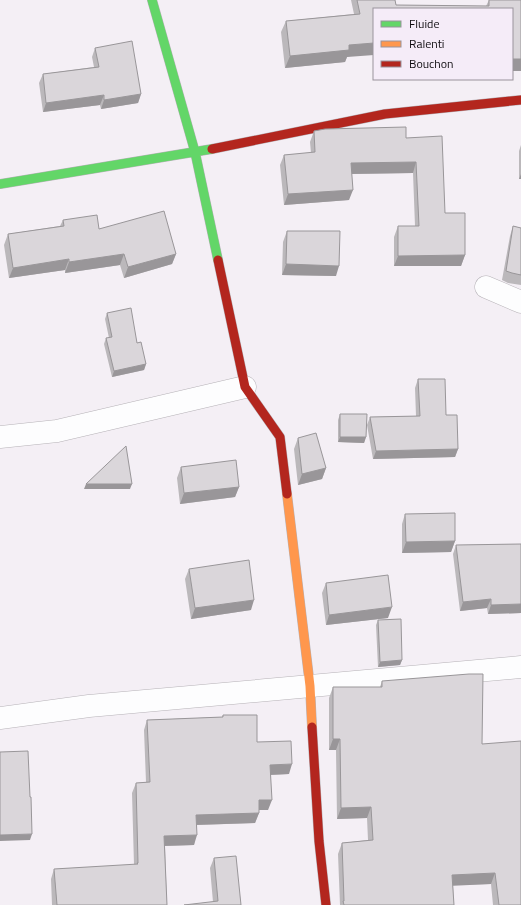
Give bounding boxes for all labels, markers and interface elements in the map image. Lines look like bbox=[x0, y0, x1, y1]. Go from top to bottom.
legend bbox=[373, 8, 513, 80]
text: Fluide bbox=[409, 14, 440, 33]
text: Ralenti bbox=[409, 34, 444, 53]
text: Bouchon bbox=[409, 54, 454, 73]

